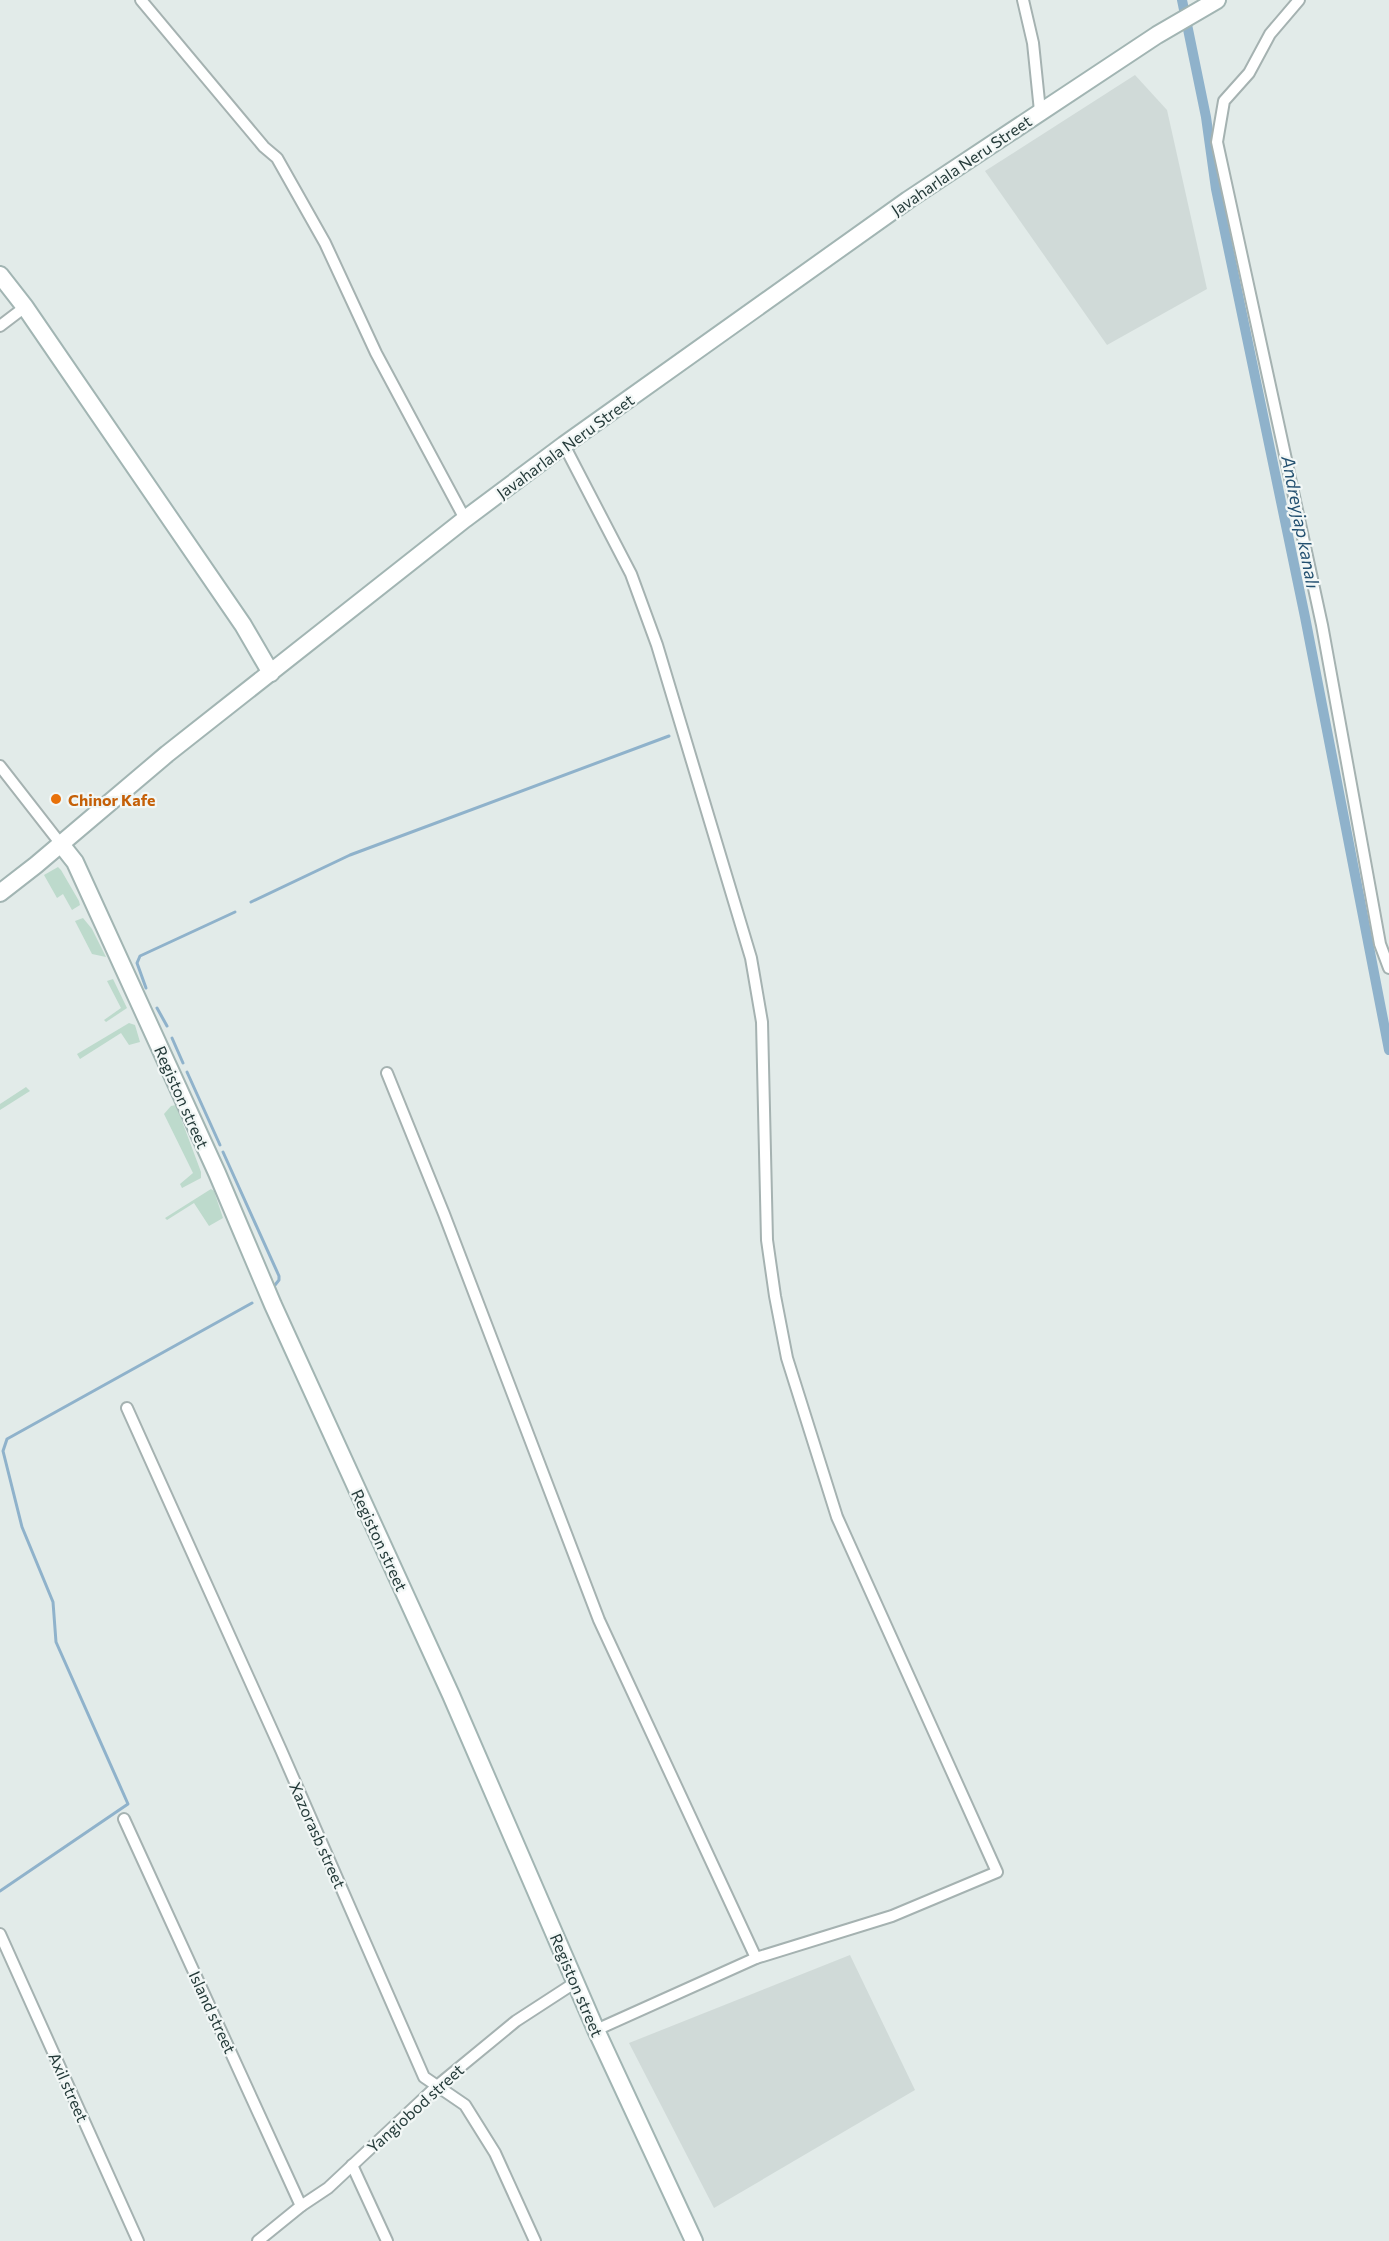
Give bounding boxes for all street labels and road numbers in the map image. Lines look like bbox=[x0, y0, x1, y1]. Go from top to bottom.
street label: Javaharlala Neru Street bbox=[887, 111, 1035, 219]
street label: Javaharlala Neru Street bbox=[493, 389, 638, 502]
street label: Registon street bbox=[151, 1043, 213, 1152]
street label: Registon street bbox=[348, 1486, 412, 1594]
street label: Xazorasb street bbox=[286, 1779, 350, 1891]
street label: Registon street bbox=[547, 1931, 607, 2040]
street label: Island street bbox=[186, 1968, 241, 2057]
street label: Axil street bbox=[45, 2049, 93, 2125]
street label: Yangiobod street bbox=[363, 2059, 467, 2156]

